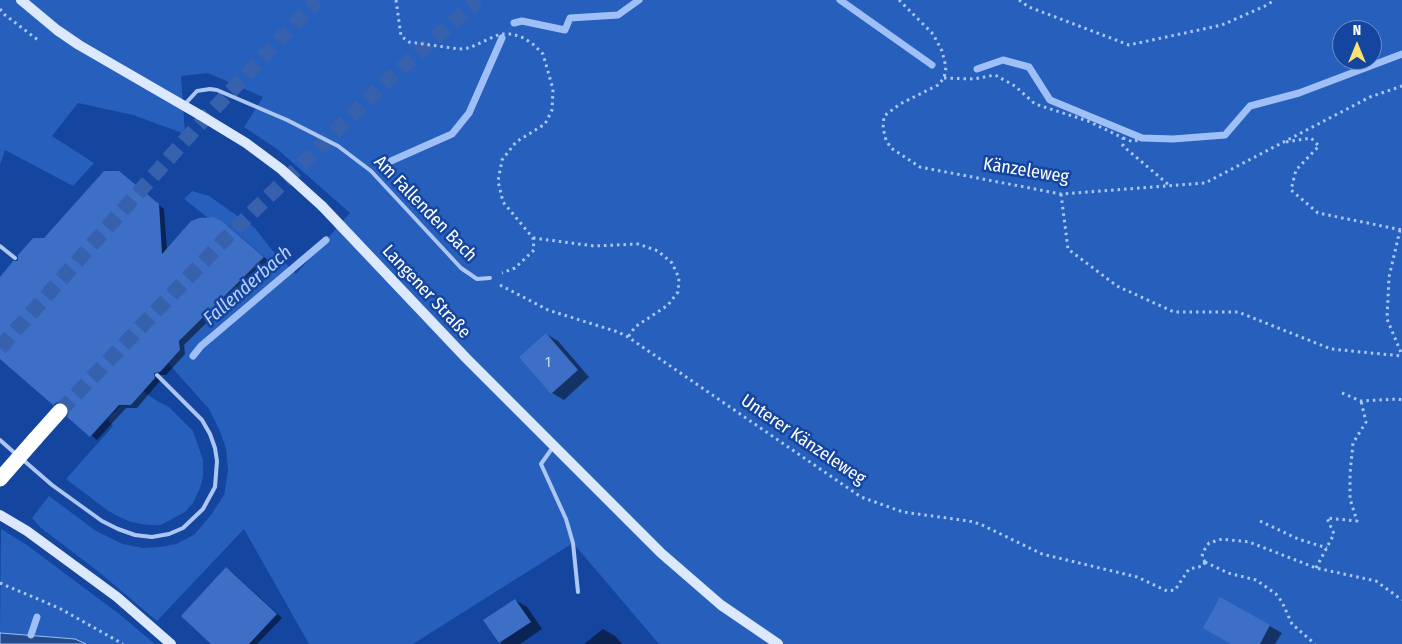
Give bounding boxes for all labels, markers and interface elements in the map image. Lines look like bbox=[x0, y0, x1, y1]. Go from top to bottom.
north arrow bbox=[1332, 20, 1382, 70]
text: N bbox=[1353, 22, 1361, 39]
street label: Am Fallenden Bach bbox=[369, 152, 481, 266]
street label: Känzeleweg bbox=[982, 154, 1070, 188]
water label: Fallenderbach bbox=[199, 241, 297, 331]
street label: Langener Straße bbox=[377, 241, 475, 343]
house number: 1 bbox=[545, 354, 551, 372]
street label: Unterer Känzeleweg bbox=[736, 390, 870, 490]

